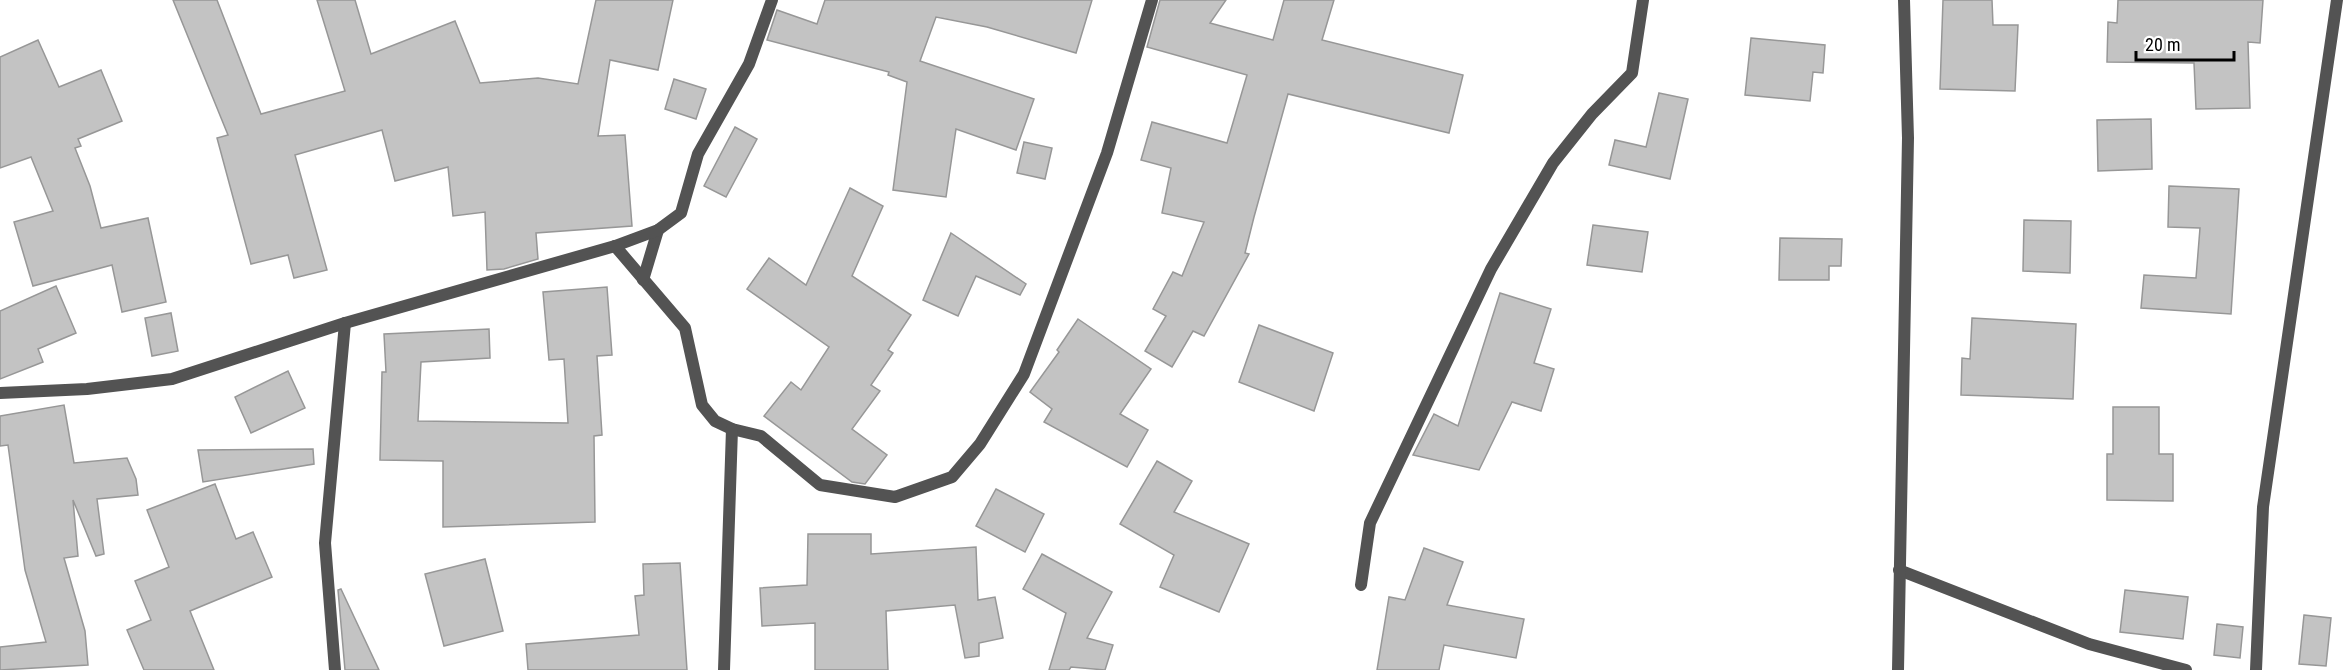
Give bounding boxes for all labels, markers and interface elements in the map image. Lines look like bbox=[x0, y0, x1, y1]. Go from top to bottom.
scale bar bbox=[2136, 24, 2234, 62]
text: 20 m bbox=[2145, 34, 2180, 55]

